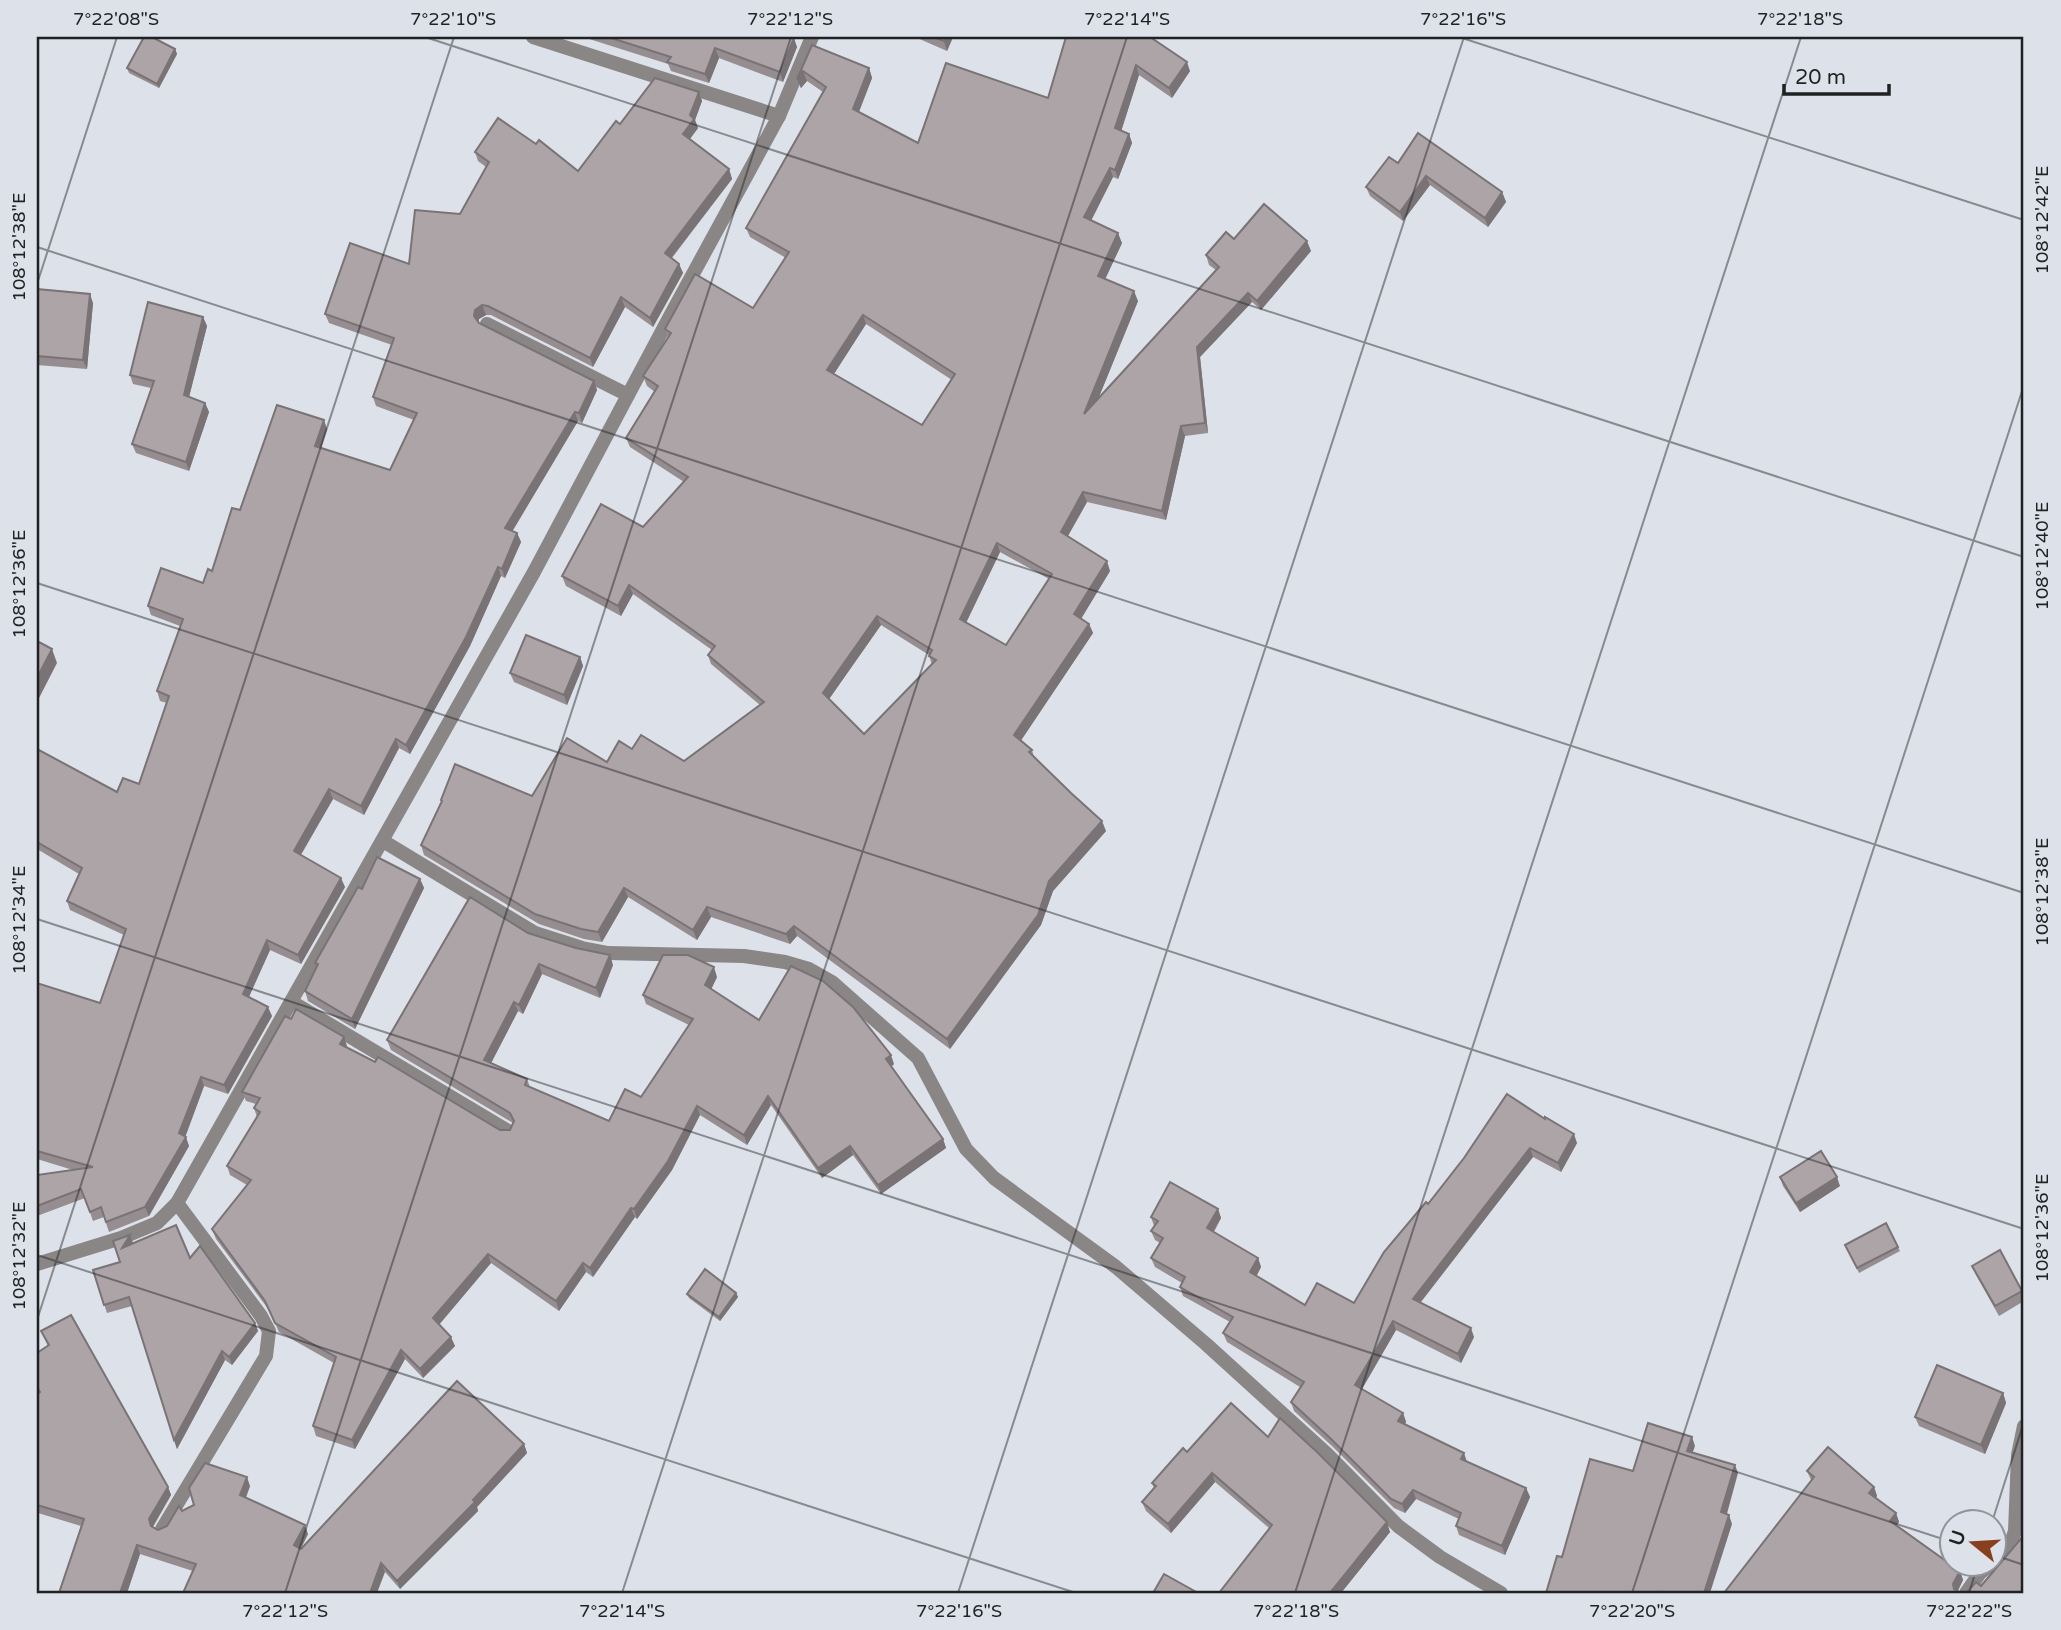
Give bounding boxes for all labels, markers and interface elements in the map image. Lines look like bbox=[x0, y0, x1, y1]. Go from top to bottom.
text: 7°22'08"S bbox=[73, 8, 159, 30]
text: 7°22'10"S bbox=[410, 8, 496, 30]
text: 7°22'12"S bbox=[747, 8, 833, 30]
text: 7°22'14"S bbox=[1084, 8, 1170, 30]
text: 7°22'16"S bbox=[1420, 8, 1506, 30]
text: 7°22'18"S bbox=[1757, 8, 1843, 30]
scale bar bbox=[1784, 52, 1890, 96]
text: 20 m bbox=[1795, 65, 1846, 90]
text: 108°12'42"E bbox=[2031, 166, 2053, 274]
text: 108°12'38"E bbox=[8, 193, 30, 301]
text: 108°12'40"E bbox=[2031, 502, 2053, 610]
text: 108°12'36"E bbox=[8, 530, 30, 638]
text: 108°12'38"E bbox=[2031, 838, 2053, 946]
text: 108°12'34"E bbox=[8, 866, 30, 974]
text: 108°12'36"E bbox=[2031, 1174, 2053, 1282]
text: 108°12'32"E bbox=[8, 1202, 30, 1310]
north arrow bbox=[1938, 1508, 2008, 1578]
text: U bbox=[1945, 1528, 1970, 1548]
text: 7°22'12"S bbox=[242, 1600, 328, 1622]
text: 7°22'14"S bbox=[579, 1600, 665, 1622]
text: 7°22'16"S bbox=[916, 1600, 1002, 1622]
text: 7°22'18"S bbox=[1253, 1600, 1339, 1622]
text: 7°22'20"S bbox=[1589, 1600, 1675, 1622]
text: 7°22'22"S bbox=[1926, 1600, 2012, 1622]

